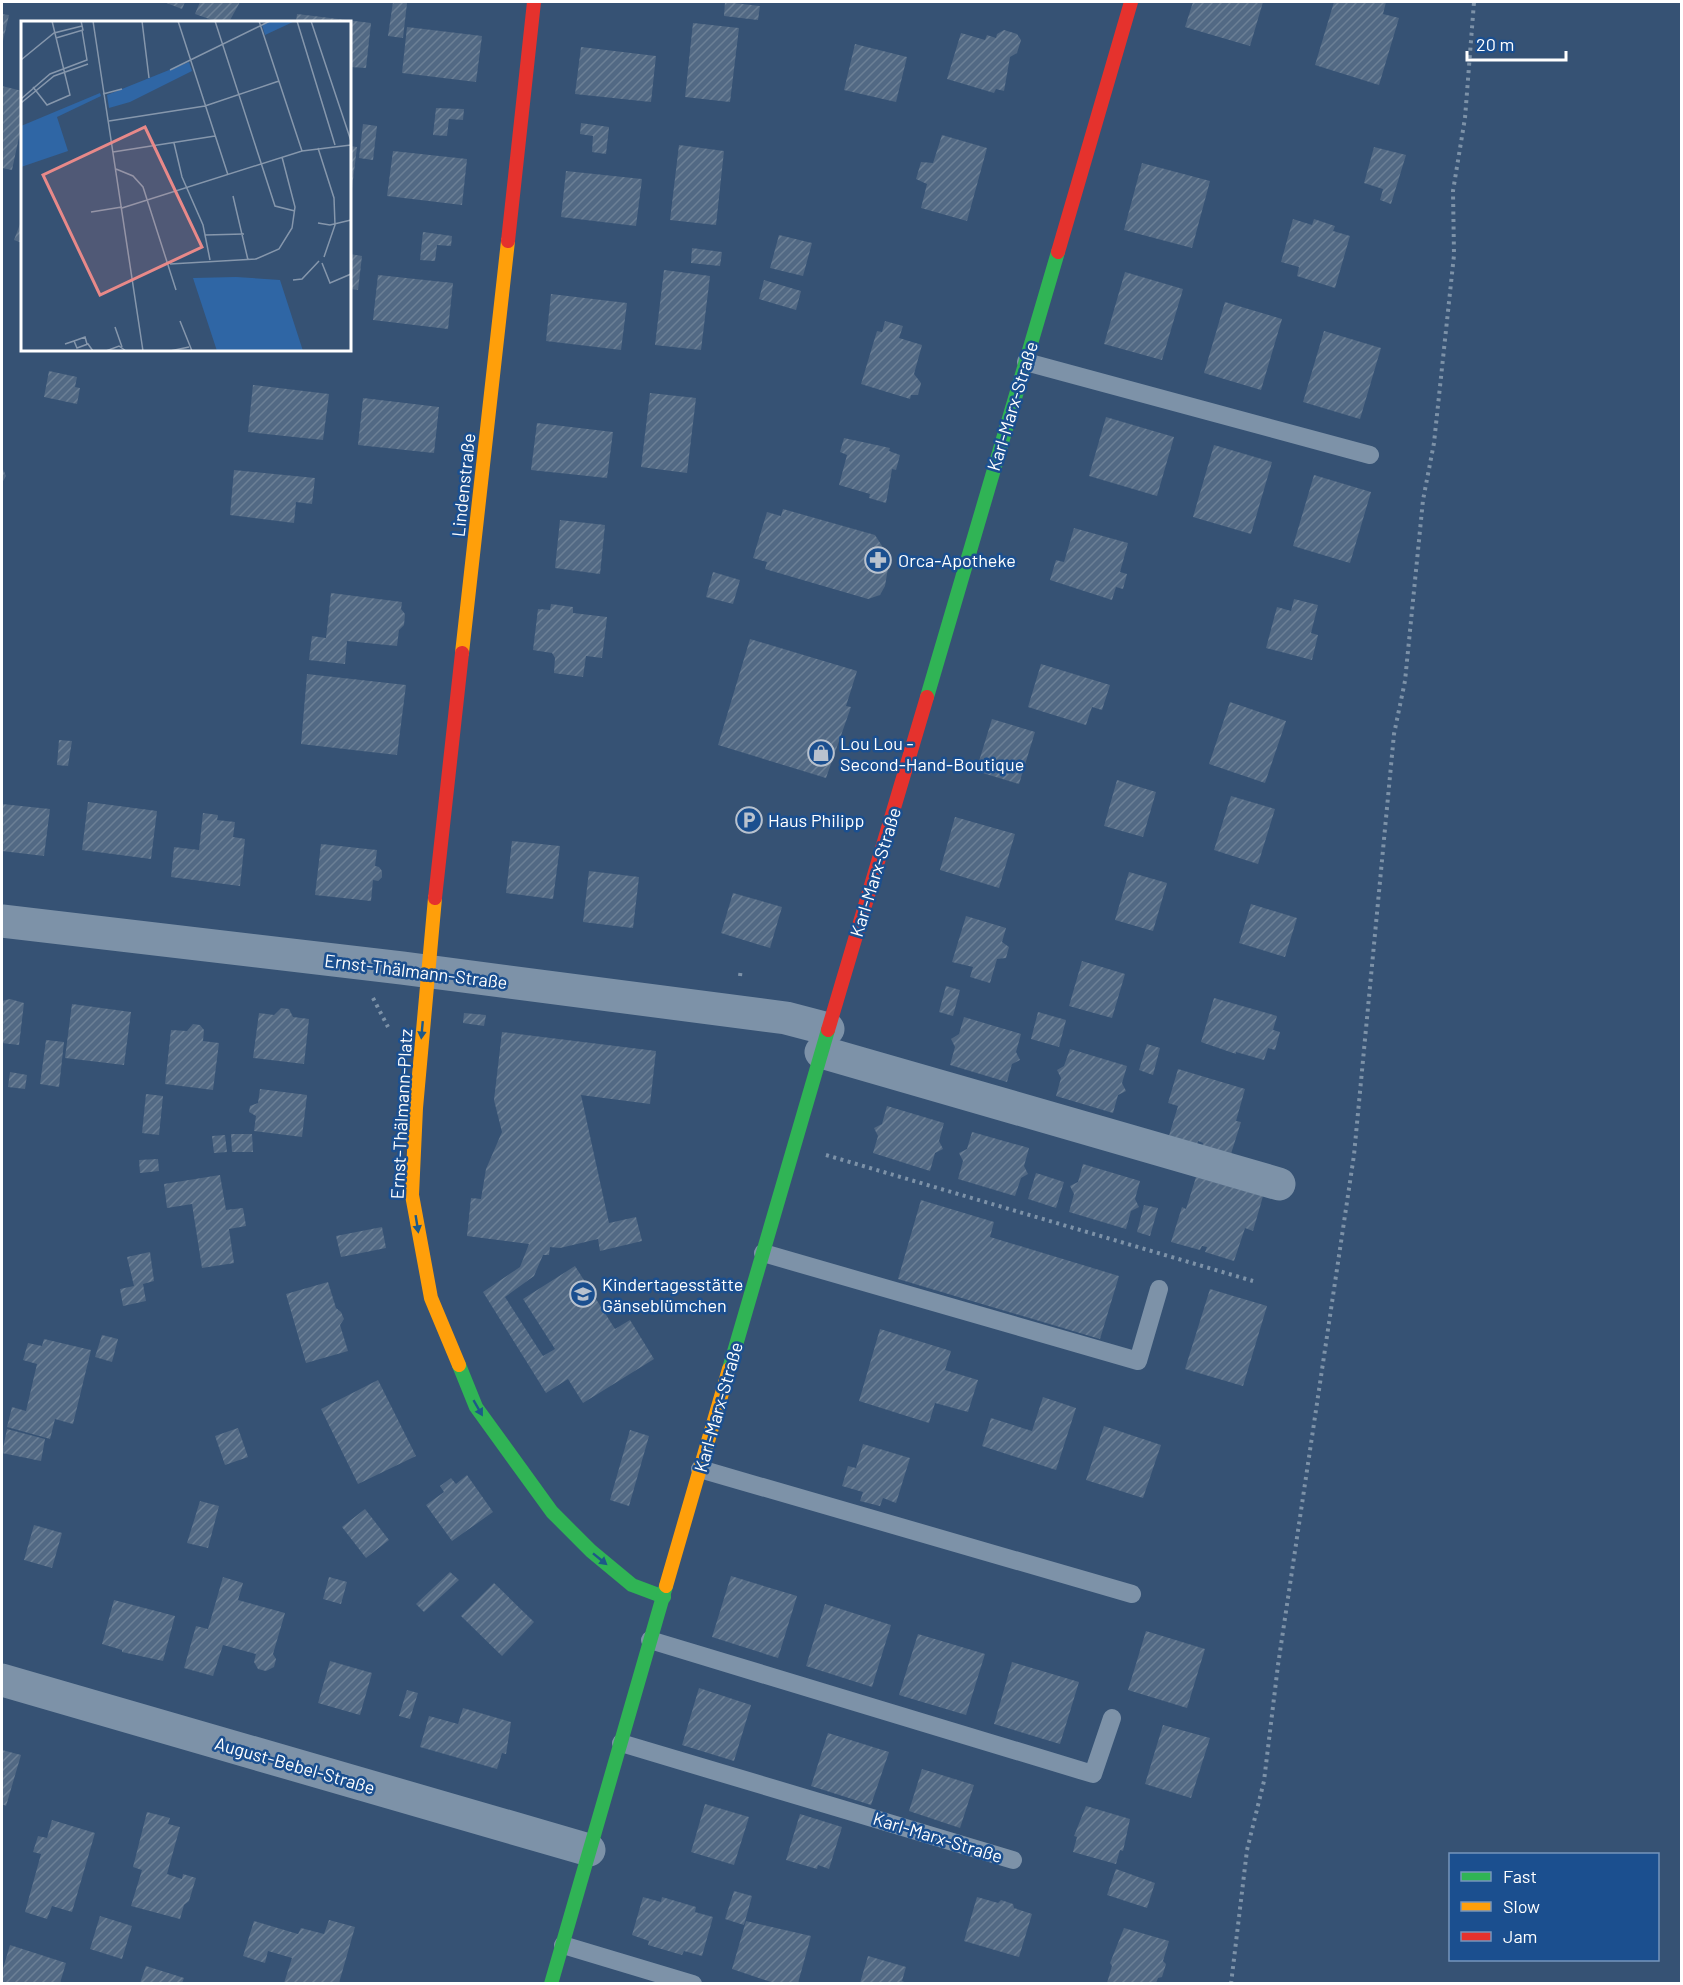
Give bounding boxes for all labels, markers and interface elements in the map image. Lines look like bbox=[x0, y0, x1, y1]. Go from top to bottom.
inset map bbox=[21, 21, 351, 351]
scale bar bbox=[1467, 24, 1566, 62]
text: 20 m bbox=[1476, 33, 1514, 55]
street label: Karl-Marx-Straße bbox=[982, 339, 1042, 473]
street label: Lindenstraße bbox=[447, 432, 479, 538]
pharmacy icon: Orca-Apotheke bbox=[863, 545, 893, 575]
place label: Orca-Apotheke bbox=[898, 549, 1016, 571]
place label: Lou Lou - Second-Hand-Boutique bbox=[840, 732, 1024, 775]
shop icon: Lou Lou - Second-Hand-Boutique bbox=[806, 738, 836, 768]
parking icon: Haus Philipp bbox=[734, 805, 764, 835]
street label: Karl-Marx-Straße bbox=[845, 805, 905, 939]
place label: Haus Philipp bbox=[768, 809, 864, 831]
street label: Ernst-Thälmann-Straße bbox=[323, 949, 509, 993]
one-way arrow bbox=[417, 1021, 427, 1040]
street label: Ernst-Thälmann-Platz bbox=[386, 1028, 416, 1200]
one-way arrow bbox=[413, 1215, 422, 1234]
place label: Kindertagesstätte Gänseblümchen bbox=[602, 1273, 743, 1316]
school or university icon: Kindertagesstätte Gänseblümchen bbox=[568, 1279, 598, 1309]
street label: Karl-Marx-Straße bbox=[689, 1339, 747, 1475]
one-way arrow bbox=[473, 1400, 484, 1416]
one-way arrow bbox=[592, 1552, 608, 1565]
street label: August-Bebel-Straße bbox=[212, 1732, 378, 1798]
street label: Karl-Marx-Straße bbox=[871, 1807, 1005, 1867]
legend bbox=[1449, 1853, 1659, 1961]
text: Fast bbox=[1503, 1865, 1537, 1887]
text: Slow bbox=[1503, 1895, 1540, 1917]
text: Jam bbox=[1503, 1925, 1537, 1947]

